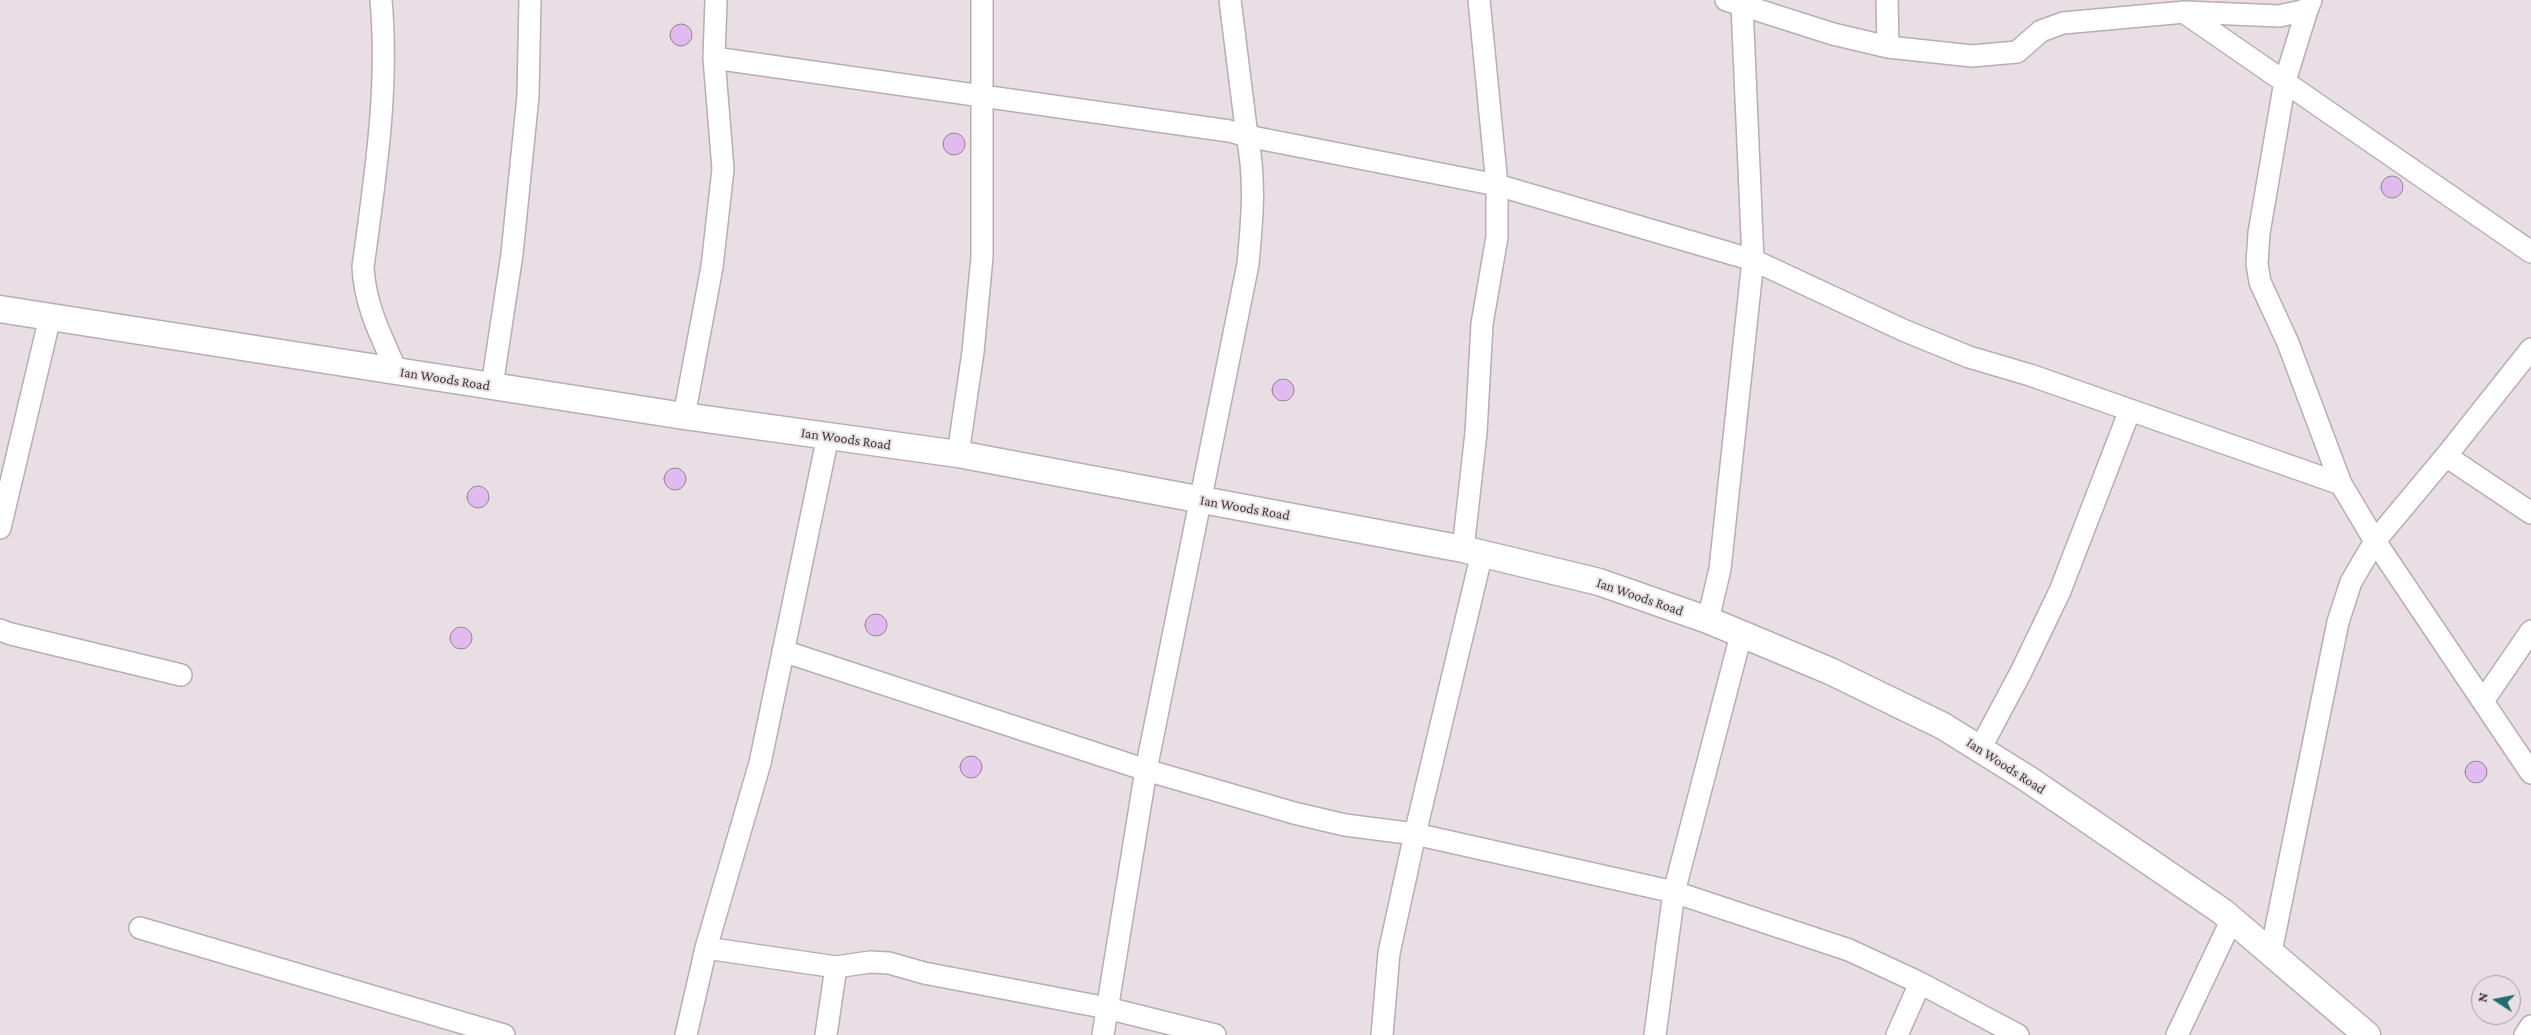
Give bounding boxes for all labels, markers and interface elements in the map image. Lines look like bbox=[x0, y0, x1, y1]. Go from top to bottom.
street label: Ian Woods Road bbox=[399, 364, 491, 394]
street label: Ian Woods Road bbox=[800, 424, 892, 454]
street label: Ian Woods Road bbox=[1199, 492, 1291, 524]
street label: Ian Woods Road bbox=[1594, 574, 1686, 620]
street label: Ian Woods Road bbox=[1963, 734, 2049, 798]
north arrow bbox=[2471, 975, 2521, 1025]
text: N bbox=[2473, 991, 2491, 1004]

